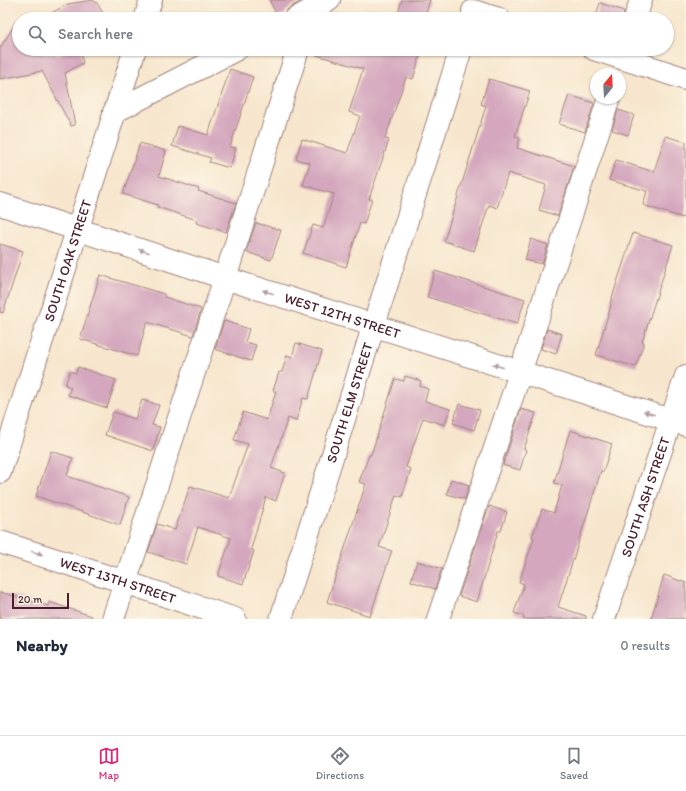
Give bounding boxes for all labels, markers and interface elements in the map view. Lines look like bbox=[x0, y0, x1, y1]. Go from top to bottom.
search box bbox=[12, 12, 674, 56]
icon: search bbox=[26, 23, 48, 45]
text: Search here bbox=[58, 25, 133, 43]
north arrow bbox=[590, 68, 626, 104]
street label: SOUTH OAK STREET bbox=[41, 197, 95, 324]
one-way arrow bbox=[138, 248, 150, 254]
one-way arrow bbox=[262, 288, 274, 294]
street label: WEST 12TH STREET bbox=[282, 289, 403, 342]
street label: SOUTH ELM STREET bbox=[323, 340, 377, 465]
one-way arrow bbox=[492, 363, 504, 369]
one-way arrow bbox=[643, 410, 655, 416]
street label: SOUTH ASH STREET bbox=[618, 435, 674, 559]
one-way arrow bbox=[31, 551, 43, 557]
street label: WEST 13TH STREET bbox=[58, 554, 178, 608]
scale bar bbox=[12, 591, 69, 610]
text: 20 m bbox=[18, 593, 42, 606]
text: Nearby bbox=[16, 635, 68, 655]
text: 0 results bbox=[620, 638, 670, 653]
tab: Map bbox=[98, 745, 120, 782]
tab: Directions bbox=[316, 745, 364, 782]
tab: Saved bbox=[560, 745, 588, 782]

